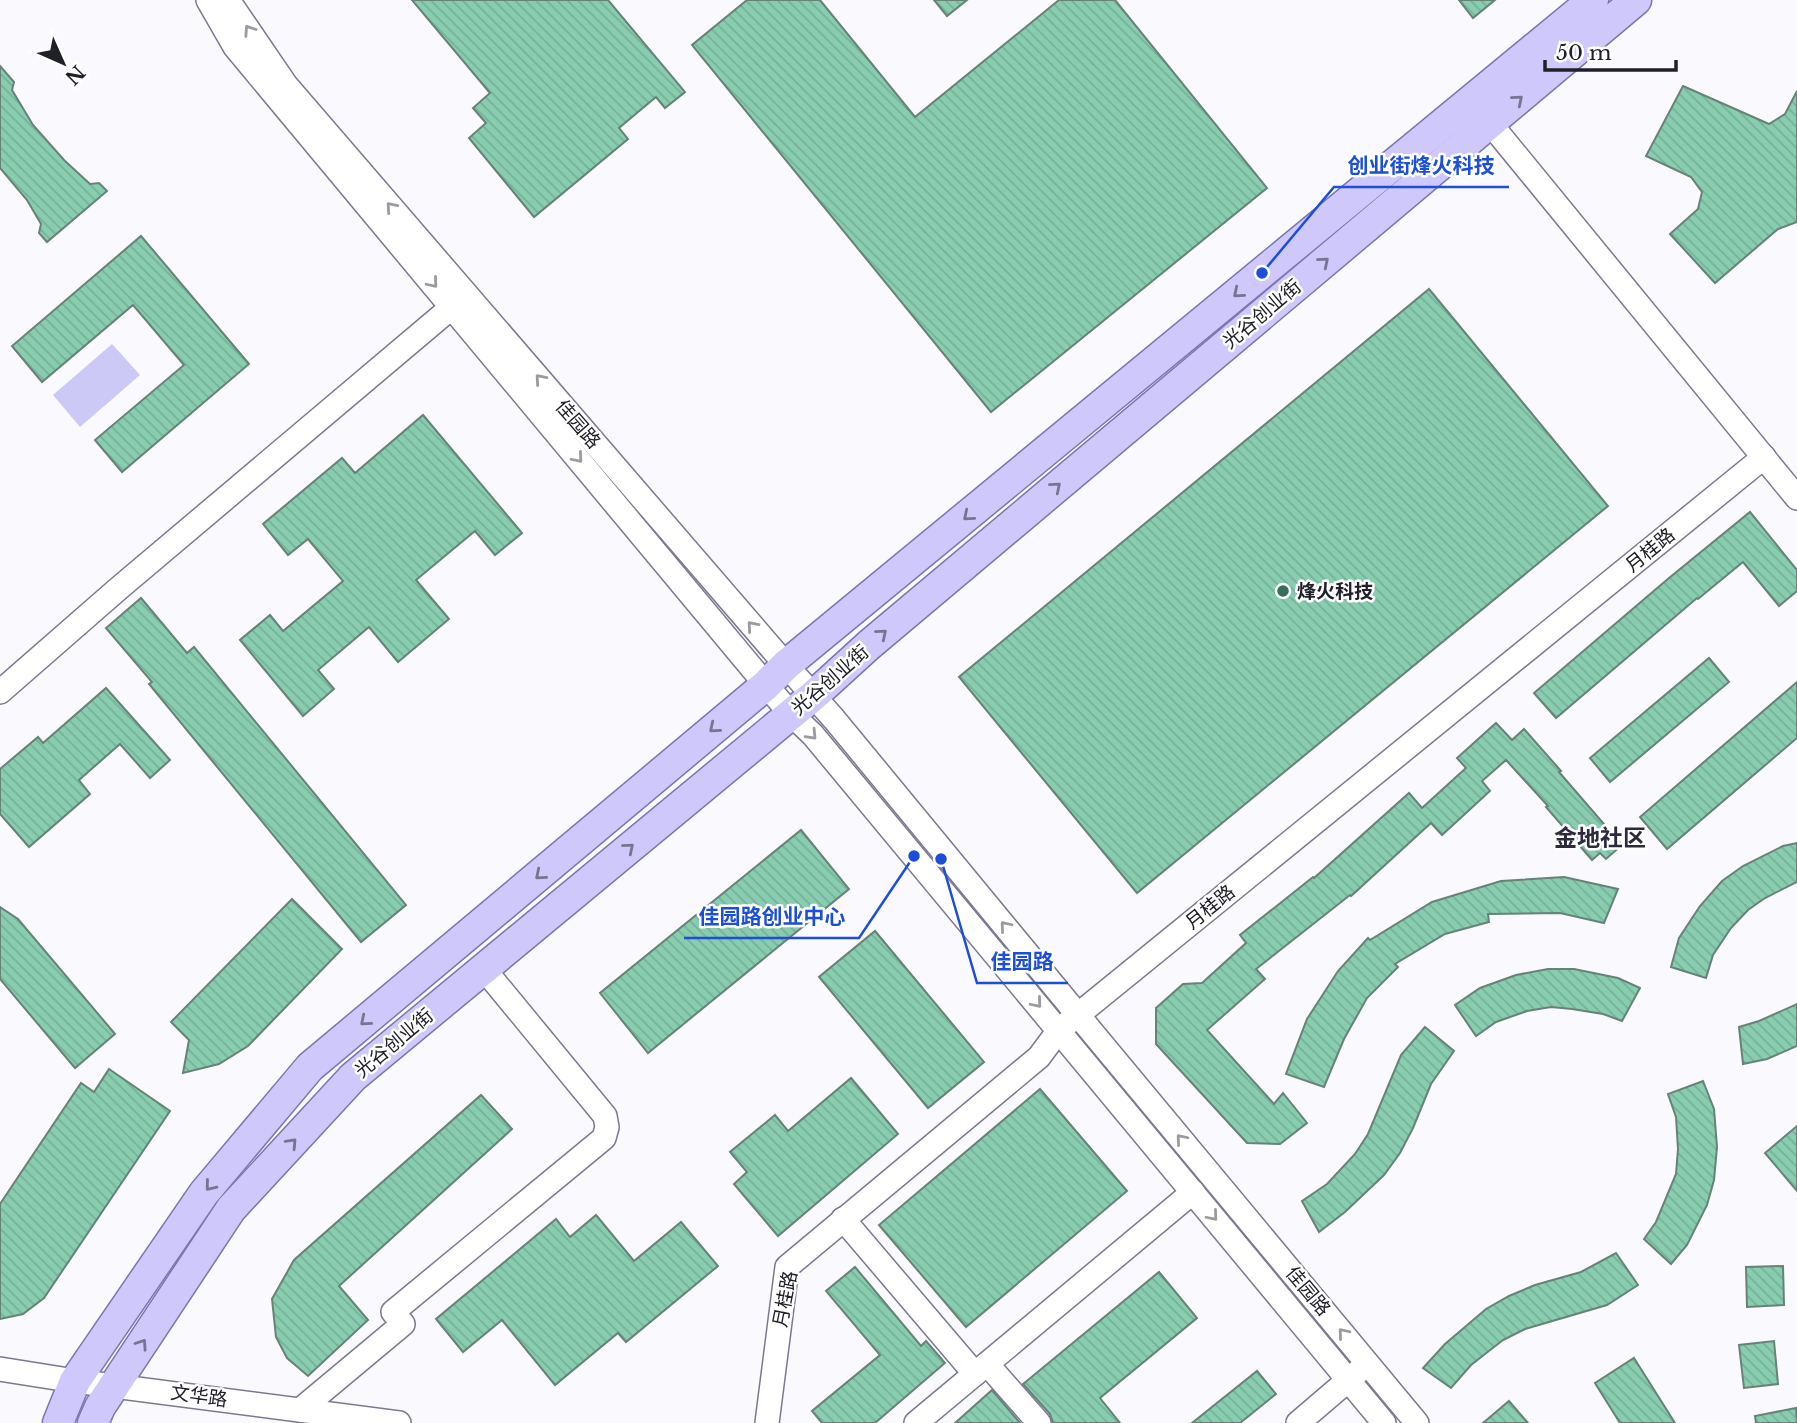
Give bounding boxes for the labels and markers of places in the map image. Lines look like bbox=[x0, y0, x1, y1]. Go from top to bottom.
callout: 创业街烽火科技 bbox=[1334, 145, 1509, 187]
place label: 烽火科技 bbox=[1297, 580, 1373, 603]
marker: 烽火科技 bbox=[1275, 583, 1291, 599]
callout: 佳园路创业中心 bbox=[684, 896, 859, 938]
callout: 佳园路 bbox=[977, 941, 1068, 983]

